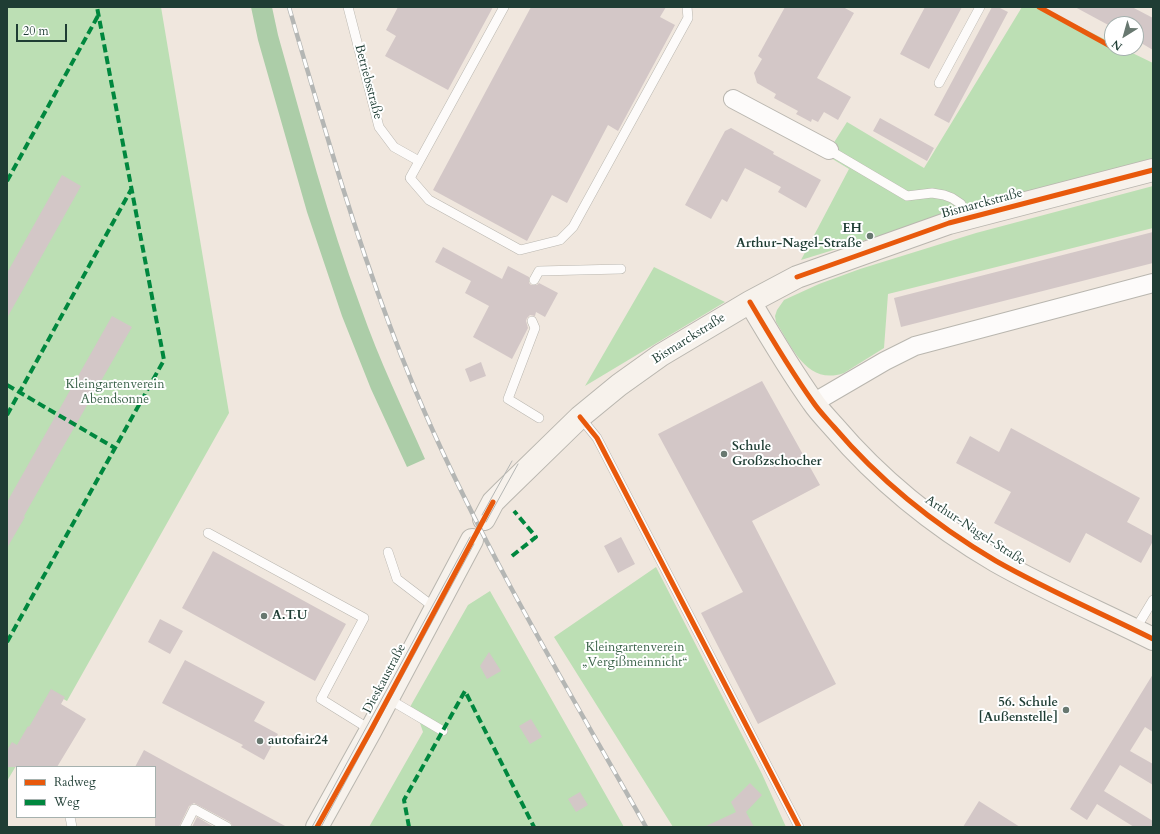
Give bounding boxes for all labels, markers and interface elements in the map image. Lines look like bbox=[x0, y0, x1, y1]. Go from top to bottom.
scale bar bbox=[18, 16, 69, 42]
north arrow bbox=[1104, 16, 1144, 56]
text: 20 m bbox=[23, 23, 49, 39]
text: N bbox=[1109, 36, 1125, 54]
street label: Betriebsstraße bbox=[351, 43, 385, 121]
street label: Bismarckstraße bbox=[940, 186, 1024, 222]
place label: EH Arthur-Nagel-Straße bbox=[736, 221, 862, 252]
marker: EH Arthur-Nagel-Straße bbox=[865, 231, 875, 241]
street label: Bismarckstraße bbox=[649, 310, 729, 368]
park label: Kleingartenverein Abendsonne bbox=[65, 377, 165, 408]
place label: Schule Großzschocher bbox=[732, 439, 822, 470]
marker: Schule Großzschocher bbox=[719, 449, 729, 459]
street label: Arthur-Nagel-Straße bbox=[922, 493, 1028, 569]
place label: A.T.U bbox=[272, 608, 307, 624]
marker: A.T.U bbox=[259, 611, 269, 621]
park label: Kleingartenverein „Vergißmeinnicht“ bbox=[582, 640, 688, 671]
street label: Dieskaustraße bbox=[360, 642, 410, 716]
place label: 56. Schule [Außenstelle] bbox=[978, 695, 1058, 726]
marker: 56. Schule [Außenstelle] bbox=[1061, 705, 1071, 715]
place label: autofair24 bbox=[268, 733, 328, 749]
marker: autofair24 bbox=[255, 736, 265, 746]
legend bbox=[16, 766, 156, 818]
text: Radweg bbox=[54, 774, 96, 790]
text: Weg bbox=[54, 794, 79, 810]

